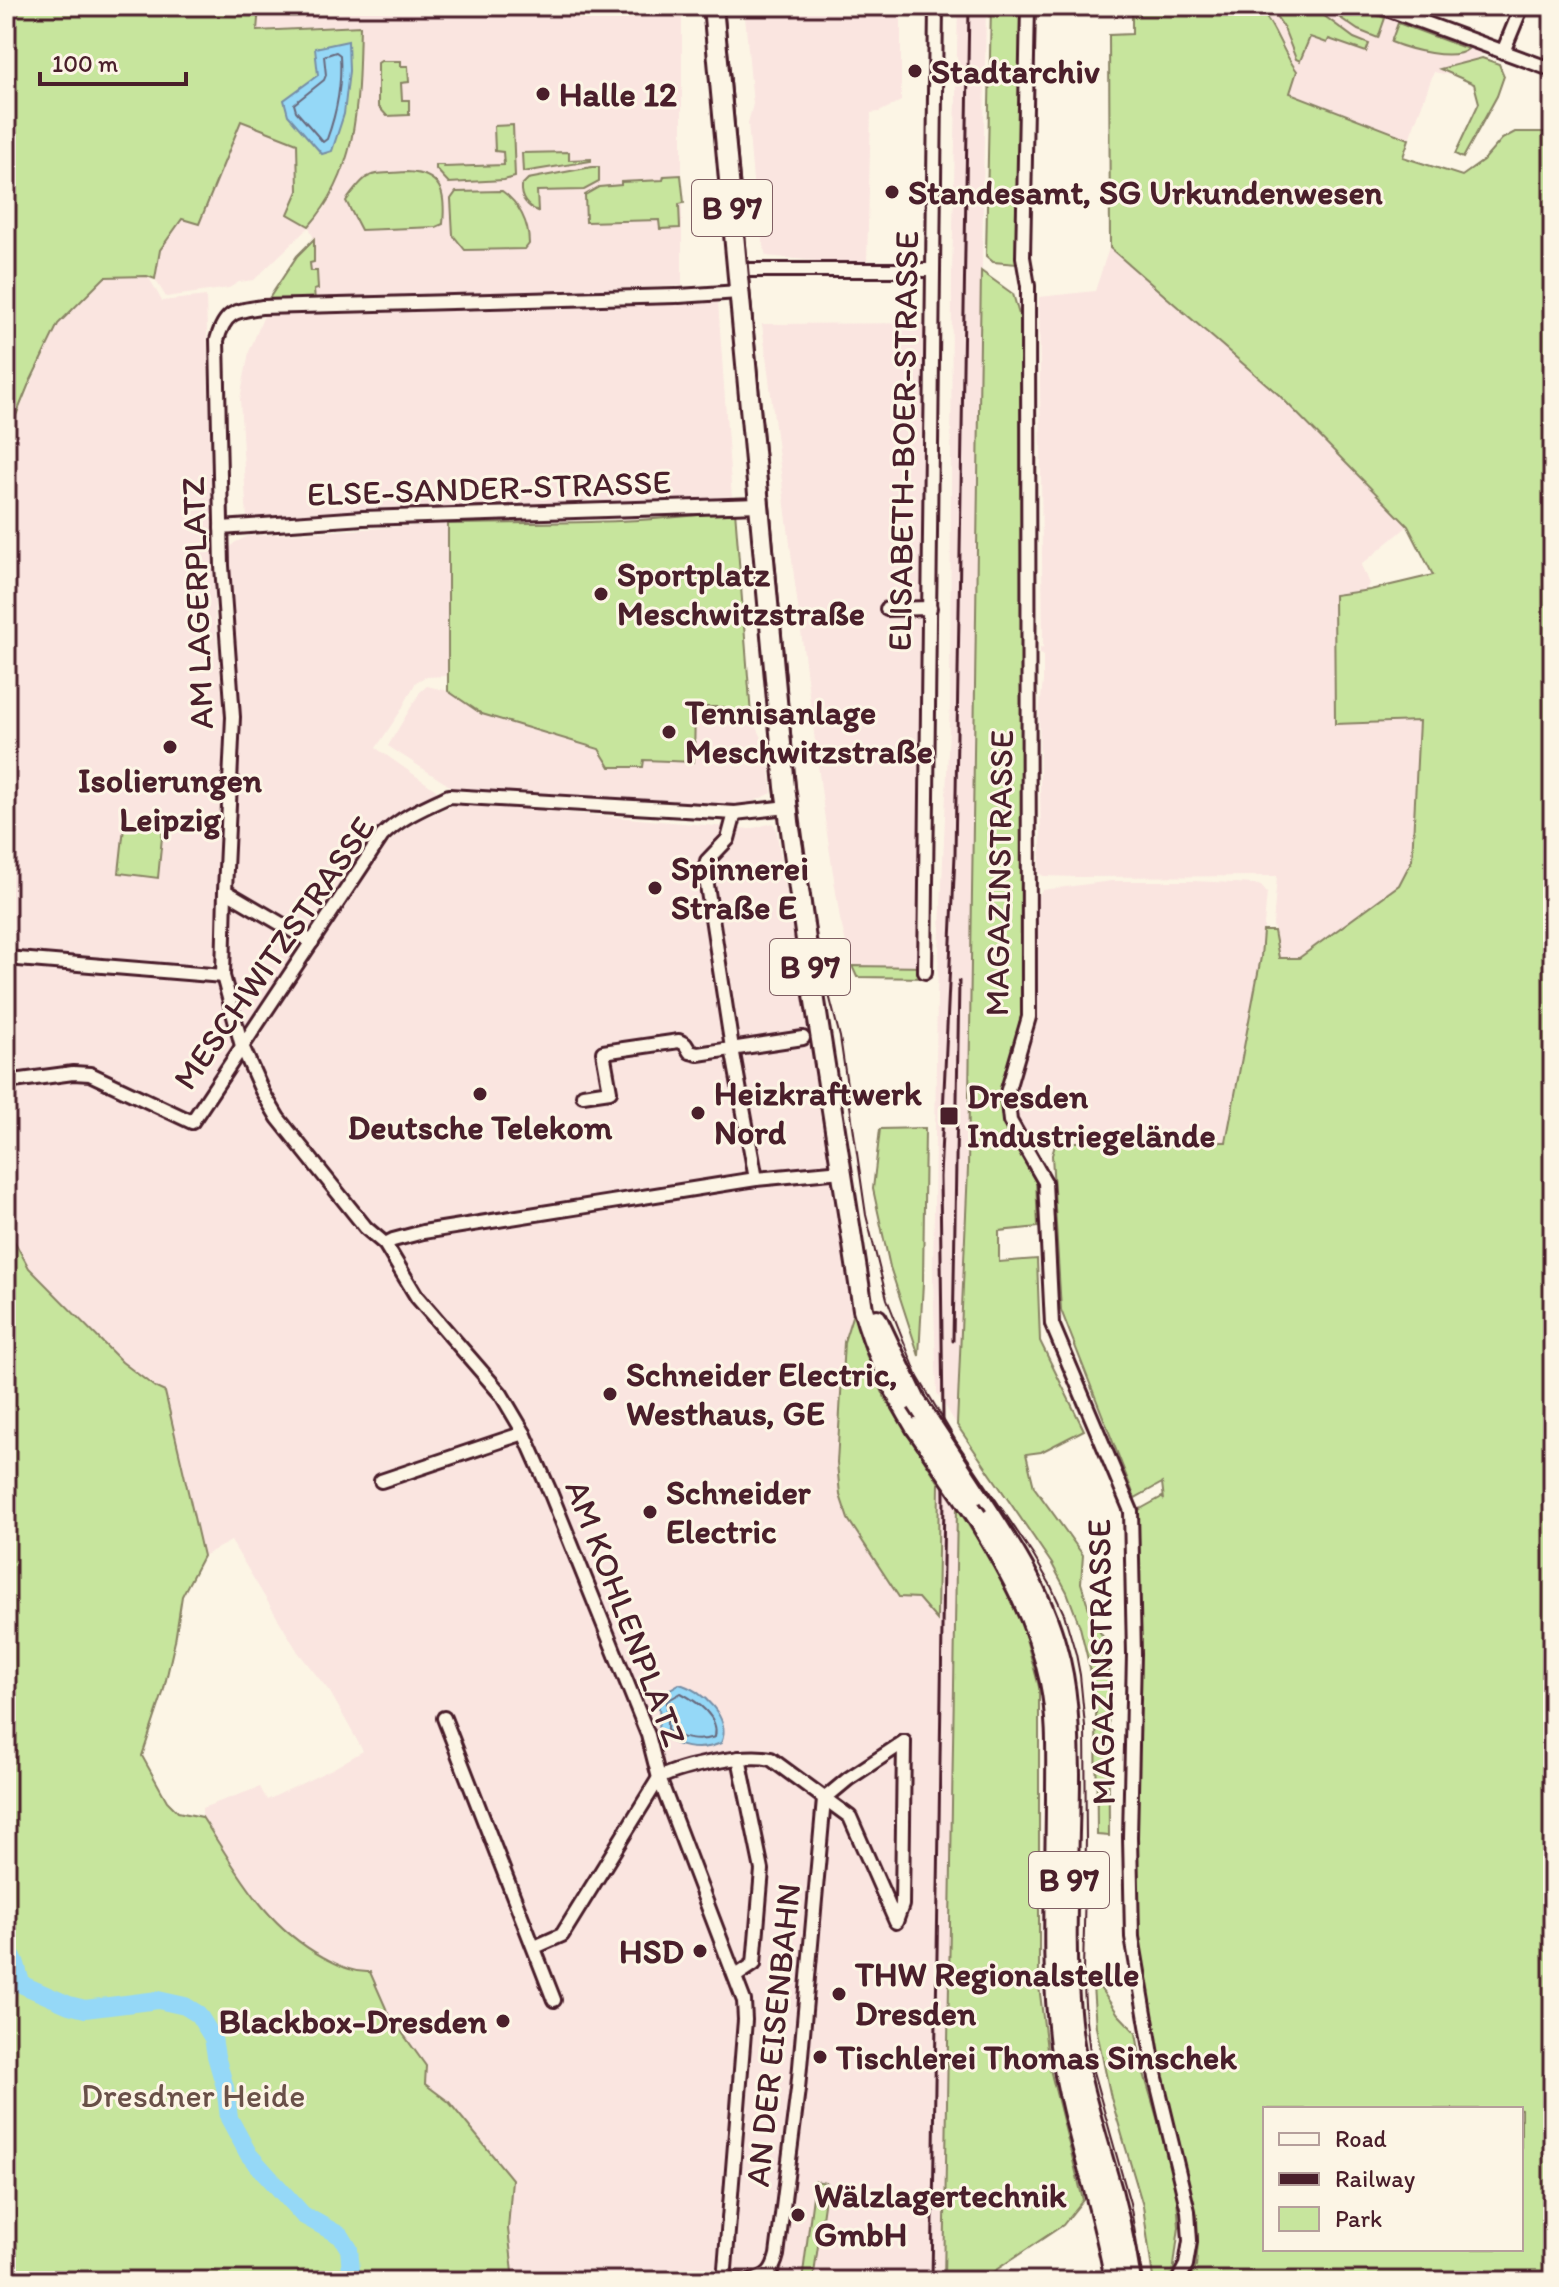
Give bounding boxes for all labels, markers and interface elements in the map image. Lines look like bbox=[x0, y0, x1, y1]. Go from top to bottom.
scale bar bbox=[40, 36, 186, 86]
text: 100 m bbox=[52, 49, 118, 78]
place label: Stadtarchiv bbox=[931, 51, 1100, 92]
marker: Stadtarchiv bbox=[906, 62, 924, 80]
place label: Halle 12 bbox=[559, 74, 677, 115]
marker: Halle 12 bbox=[534, 85, 552, 103]
place label: Standesamt, SG Urkundenwesen bbox=[908, 172, 1384, 213]
road number: B 97 bbox=[692, 180, 772, 236]
marker: Standesamt, SG Urkundenwesen bbox=[883, 183, 901, 201]
street label: ELISABETH-BOER-STRASSE bbox=[879, 230, 927, 652]
street label: ELSE-SANDER-STRASSE bbox=[306, 461, 672, 515]
street label: AM LAGERPLATZ bbox=[172, 476, 222, 730]
place label: Sportplatz Meschwitzstraße bbox=[617, 554, 865, 634]
marker: Sportplatz Meschwitzstraße bbox=[592, 585, 610, 603]
place label: Tennisanlage Meschwitzstraße bbox=[684, 692, 933, 772]
marker: Tennisanlage Meschwitzstraße bbox=[660, 723, 678, 741]
street label: MAGAZINSTRASSE bbox=[976, 729, 1022, 1017]
marker: Isolierungen Leipzig bbox=[161, 738, 179, 756]
place label: Isolierungen Leipzig bbox=[78, 760, 263, 840]
street label: MESCHWITZSTRASSE bbox=[164, 809, 384, 1097]
place label: Spinnerei Straße E bbox=[671, 848, 809, 928]
marker: Spinnerei Straße E bbox=[646, 879, 664, 897]
road number: B 97 bbox=[770, 939, 850, 995]
place label: Heizkraftwerk Nord bbox=[714, 1073, 922, 1153]
place label: Dresden Industriegelände bbox=[967, 1076, 1216, 1156]
marker: Deutsche Telekom bbox=[471, 1085, 489, 1103]
marker: Heizkraftwerk Nord bbox=[689, 1104, 707, 1122]
marker: Dresden Industriegelände bbox=[938, 1105, 960, 1127]
place label: Deutsche Telekom bbox=[348, 1107, 613, 1148]
place label: Schneider Electric, Westhaus, GE bbox=[626, 1354, 898, 1434]
marker: Schneider Electric, Westhaus, GE bbox=[601, 1385, 619, 1403]
place label: Schneider Electric bbox=[666, 1472, 812, 1552]
street label: AM KOHLENPLATZ bbox=[556, 1474, 696, 1752]
marker: Schneider Electric bbox=[641, 1503, 659, 1521]
street label: MAGAZINSTRASSE bbox=[1078, 1518, 1124, 1806]
road number: B 97 bbox=[1029, 1852, 1109, 1908]
street label: AN DER EISENBAHN bbox=[737, 1881, 809, 2189]
place label: HSD bbox=[619, 1931, 684, 1972]
marker: HSD bbox=[691, 1942, 709, 1960]
place label: THW Regionalstelle Dresden bbox=[854, 1954, 1139, 2034]
marker: THW Regionalstelle Dresden bbox=[830, 1985, 848, 2003]
place label: Blackbox-Dresden bbox=[219, 2001, 488, 2042]
marker: Blackbox-Dresden bbox=[494, 2012, 512, 2030]
place label: Tischlerei Thomas Sinschek bbox=[835, 2037, 1237, 2078]
marker: Tischlerei Thomas Sinschek bbox=[811, 2048, 829, 2066]
park label: Dresdner Heide bbox=[81, 2075, 305, 2116]
legend bbox=[1263, 2107, 1523, 2251]
text: Road bbox=[1335, 2124, 1387, 2153]
text: Railway bbox=[1335, 2164, 1416, 2193]
place label: Wälzlagertechnik GmbH bbox=[814, 2175, 1067, 2255]
text: Park bbox=[1335, 2204, 1382, 2233]
marker: Wälzlagertechnik GmbH bbox=[789, 2206, 807, 2224]

